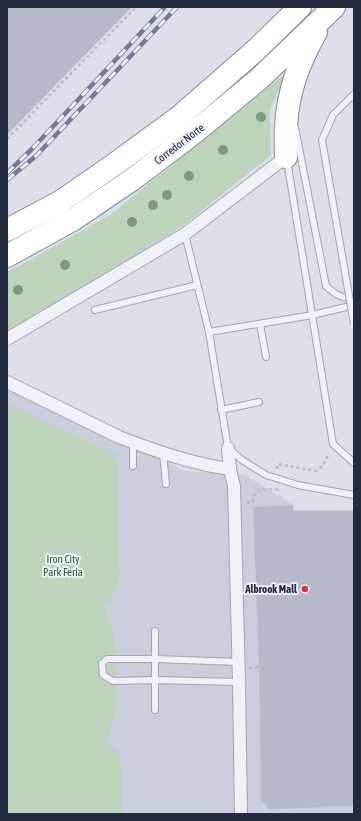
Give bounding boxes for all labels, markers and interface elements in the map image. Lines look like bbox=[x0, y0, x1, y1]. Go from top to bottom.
street label: Corredor Norte bbox=[152, 121, 206, 167]
park label: Iron City Park Feria bbox=[43, 553, 83, 578]
place label: Albrook Mall bbox=[244, 583, 298, 595]
marker: Albrook Mall bbox=[300, 584, 310, 594]

